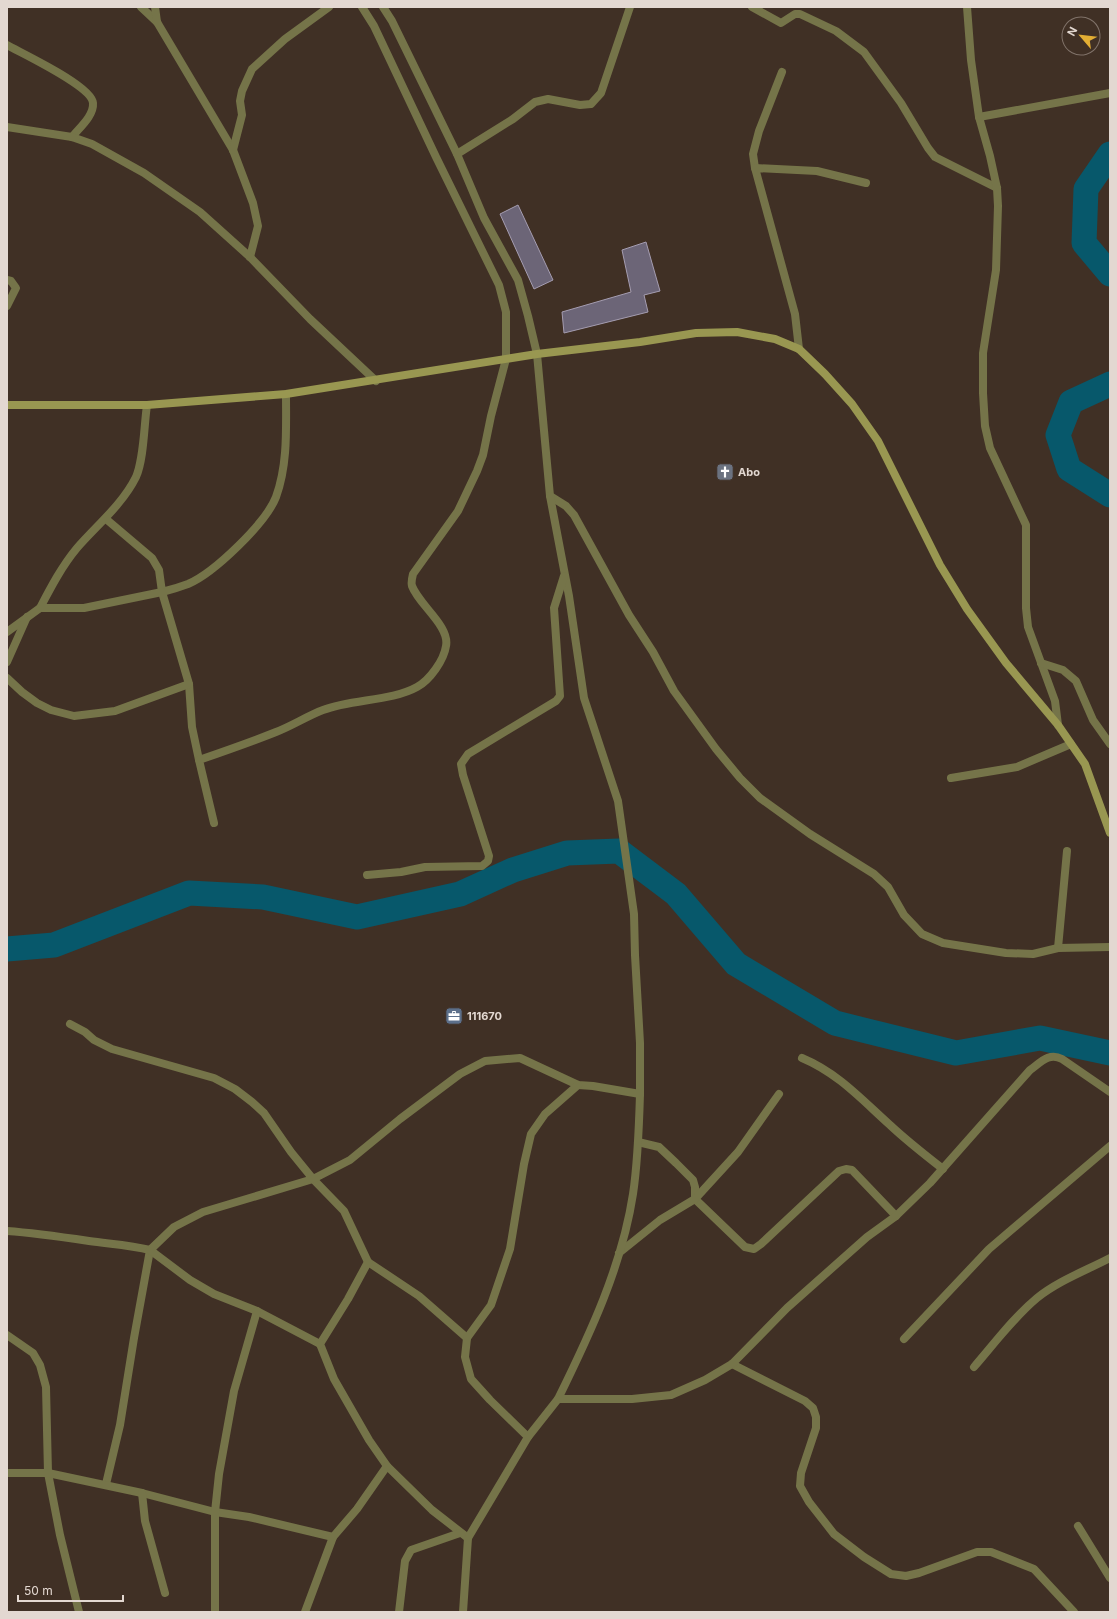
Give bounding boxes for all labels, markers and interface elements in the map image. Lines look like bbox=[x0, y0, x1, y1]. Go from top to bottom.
north arrow bbox=[1061, 16, 1101, 56]
text: N bbox=[1064, 24, 1080, 38]
church icon: Abo bbox=[715, 462, 735, 482]
place label: Abo bbox=[738, 465, 760, 479]
office icon: 111670 bbox=[444, 1006, 464, 1026]
place label: 111670 bbox=[467, 1009, 502, 1023]
scale bar bbox=[18, 1577, 123, 1603]
text: 50 m bbox=[24, 1583, 53, 1598]

